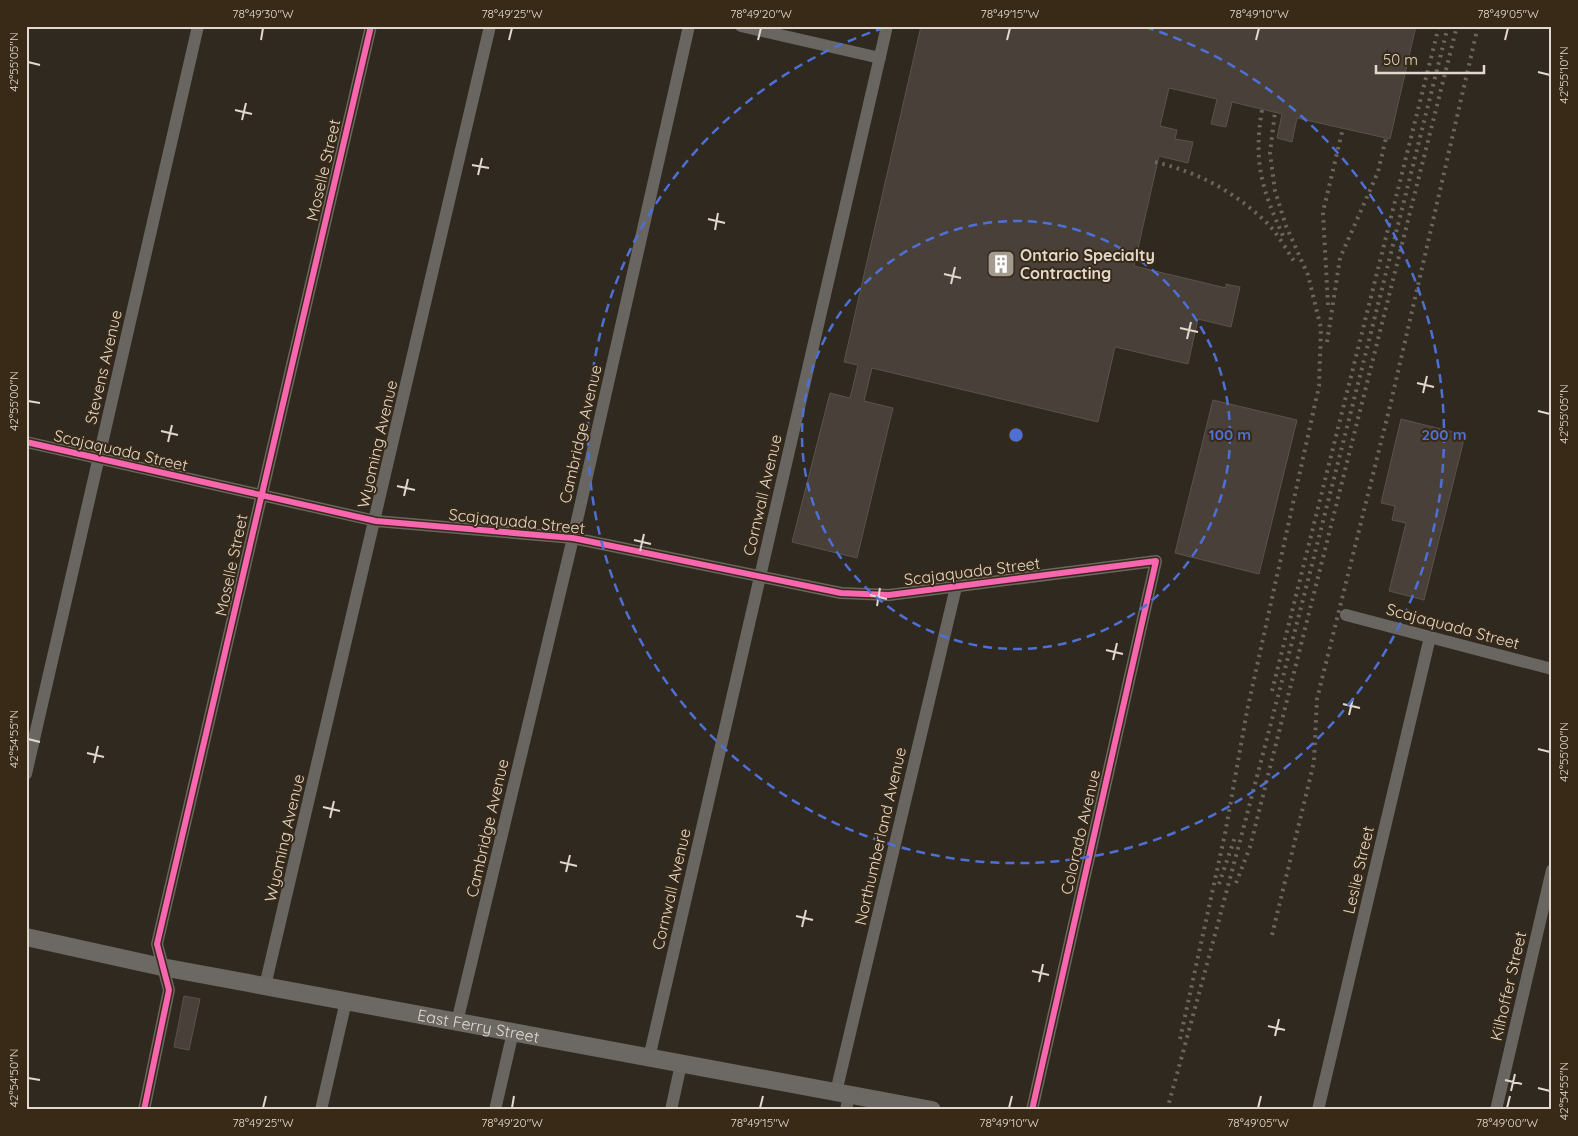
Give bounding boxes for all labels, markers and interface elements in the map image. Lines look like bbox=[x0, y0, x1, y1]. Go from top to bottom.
text: 78°49'30"W bbox=[232, 6, 294, 21]
text: 78°49'25"W bbox=[481, 6, 543, 21]
text: 78°49'20"W bbox=[730, 6, 792, 21]
text: 78°49'15"W bbox=[981, 6, 1040, 21]
text: 78°49'10"W bbox=[1229, 6, 1289, 21]
text: 78°49'05"W bbox=[1477, 6, 1539, 21]
text: 42°55'05"N bbox=[6, 32, 21, 92]
scale bar bbox=[1376, 42, 1483, 74]
text: 42°55'10"N bbox=[1556, 46, 1571, 104]
text: 50 m bbox=[1383, 50, 1418, 69]
street label: Moselle Street bbox=[302, 117, 344, 223]
place label: Ontario Specialty Contracting bbox=[1020, 245, 1155, 283]
building icon: Ontario Specialty Contracting bbox=[986, 249, 1016, 279]
street label: Stevens Avenue bbox=[80, 308, 126, 426]
street label: Cambridge Avenue bbox=[554, 363, 606, 505]
text: 42°55'00"N bbox=[6, 371, 21, 431]
street label: Wyoming Avenue bbox=[353, 378, 401, 510]
text: 42°55'05"N bbox=[1556, 384, 1571, 444]
street label: Scajaquada Street bbox=[52, 425, 190, 475]
text: 100 m bbox=[1209, 425, 1251, 444]
text: 200 m bbox=[1422, 425, 1467, 444]
centre of rings bbox=[1007, 426, 1025, 444]
street label: Cornwall Avenue bbox=[738, 432, 786, 558]
street label: Scajaquada Street bbox=[448, 504, 586, 538]
street label: Moselle Street bbox=[210, 512, 252, 618]
street label: Scajaquada Street bbox=[903, 553, 1041, 589]
street label: Scajaquada Street bbox=[1384, 599, 1522, 653]
text: 42°54'55"N bbox=[6, 710, 21, 768]
text: 42°55'00"N bbox=[1556, 722, 1571, 782]
street label: Northumberland Avenue bbox=[850, 745, 910, 927]
street label: Cambridge Avenue bbox=[461, 757, 513, 899]
street label: Colorado Avenue bbox=[1056, 768, 1104, 896]
street label: Wyoming Avenue bbox=[260, 772, 308, 904]
street label: Leslie Street bbox=[1338, 824, 1378, 916]
street label: Cornwall Avenue bbox=[647, 826, 695, 952]
street label: Kilhoffer Street bbox=[1486, 929, 1530, 1043]
street label: East Ferry Street bbox=[416, 1005, 541, 1047]
text: 42°54'50"N bbox=[6, 1048, 21, 1108]
text: 42°54'55"N bbox=[1556, 1062, 1571, 1120]
text: 78°49'25"W bbox=[232, 1115, 294, 1130]
text: 78°49'20"W bbox=[481, 1115, 543, 1130]
text: 78°49'15"W bbox=[731, 1115, 790, 1130]
text: 78°49'10"W bbox=[979, 1115, 1039, 1130]
text: 78°49'05"W bbox=[1227, 1115, 1289, 1130]
text: 78°49'00"W bbox=[1476, 1115, 1538, 1130]

